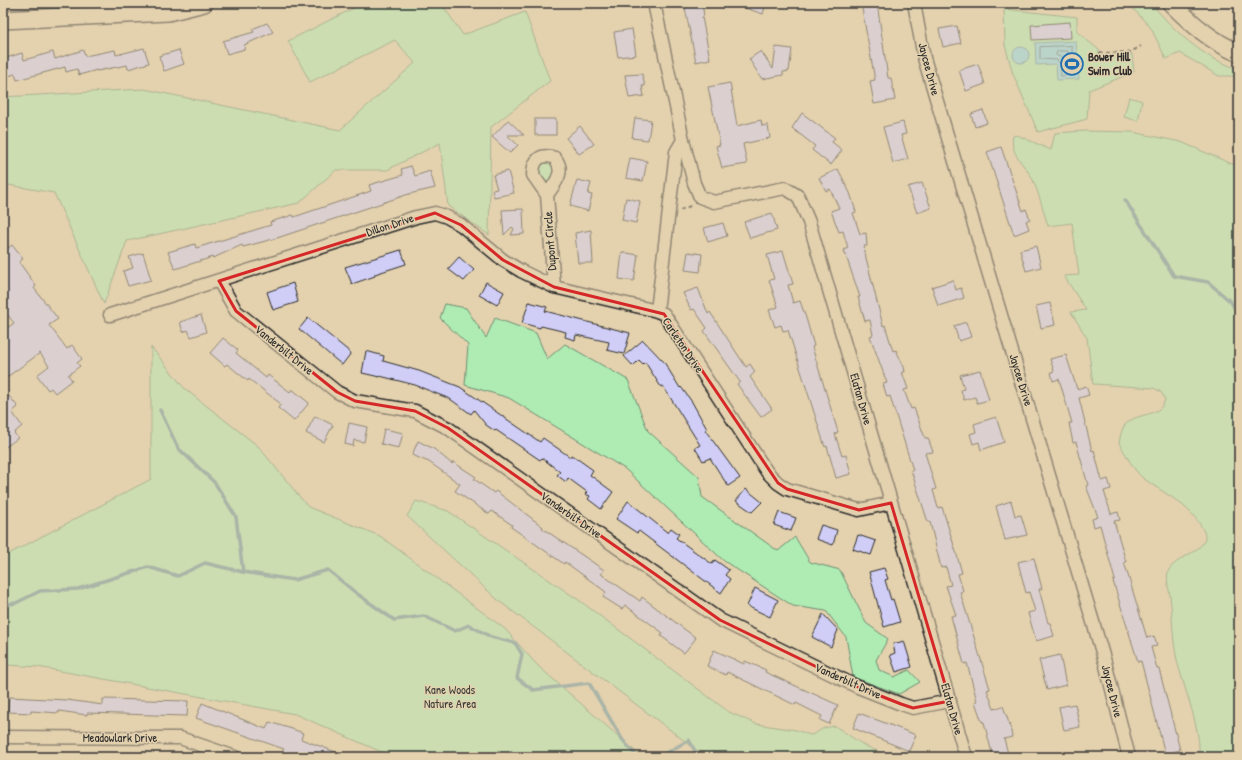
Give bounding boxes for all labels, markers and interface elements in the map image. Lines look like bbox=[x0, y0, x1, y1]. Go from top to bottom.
street label: Jaycee Drive bbox=[914, 41, 945, 97]
place label: Bower Hill Swim Club bbox=[1088, 48, 1132, 79]
sports icon: Bower Hill Swim Club bbox=[1059, 51, 1085, 77]
street label: Dillon Drive bbox=[364, 209, 416, 240]
street label: Dupont Circle bbox=[539, 211, 560, 271]
street label: Carleton Drive bbox=[659, 314, 708, 376]
street label: Vanderbilt Drive bbox=[251, 321, 318, 379]
street label: Jaycee Drive bbox=[1005, 352, 1038, 408]
street label: Elatan Drive bbox=[846, 371, 877, 427]
street label: Vanderbilt Drive bbox=[537, 487, 606, 542]
street label: Vanderbilt Drive bbox=[812, 658, 884, 703]
street label: Jaycee Drive bbox=[1098, 663, 1127, 719]
park label: Kane Woods Nature Area bbox=[424, 681, 476, 712]
street label: Elatan Drive bbox=[937, 681, 968, 737]
street label: Meadowlark Drive bbox=[83, 729, 157, 746]

